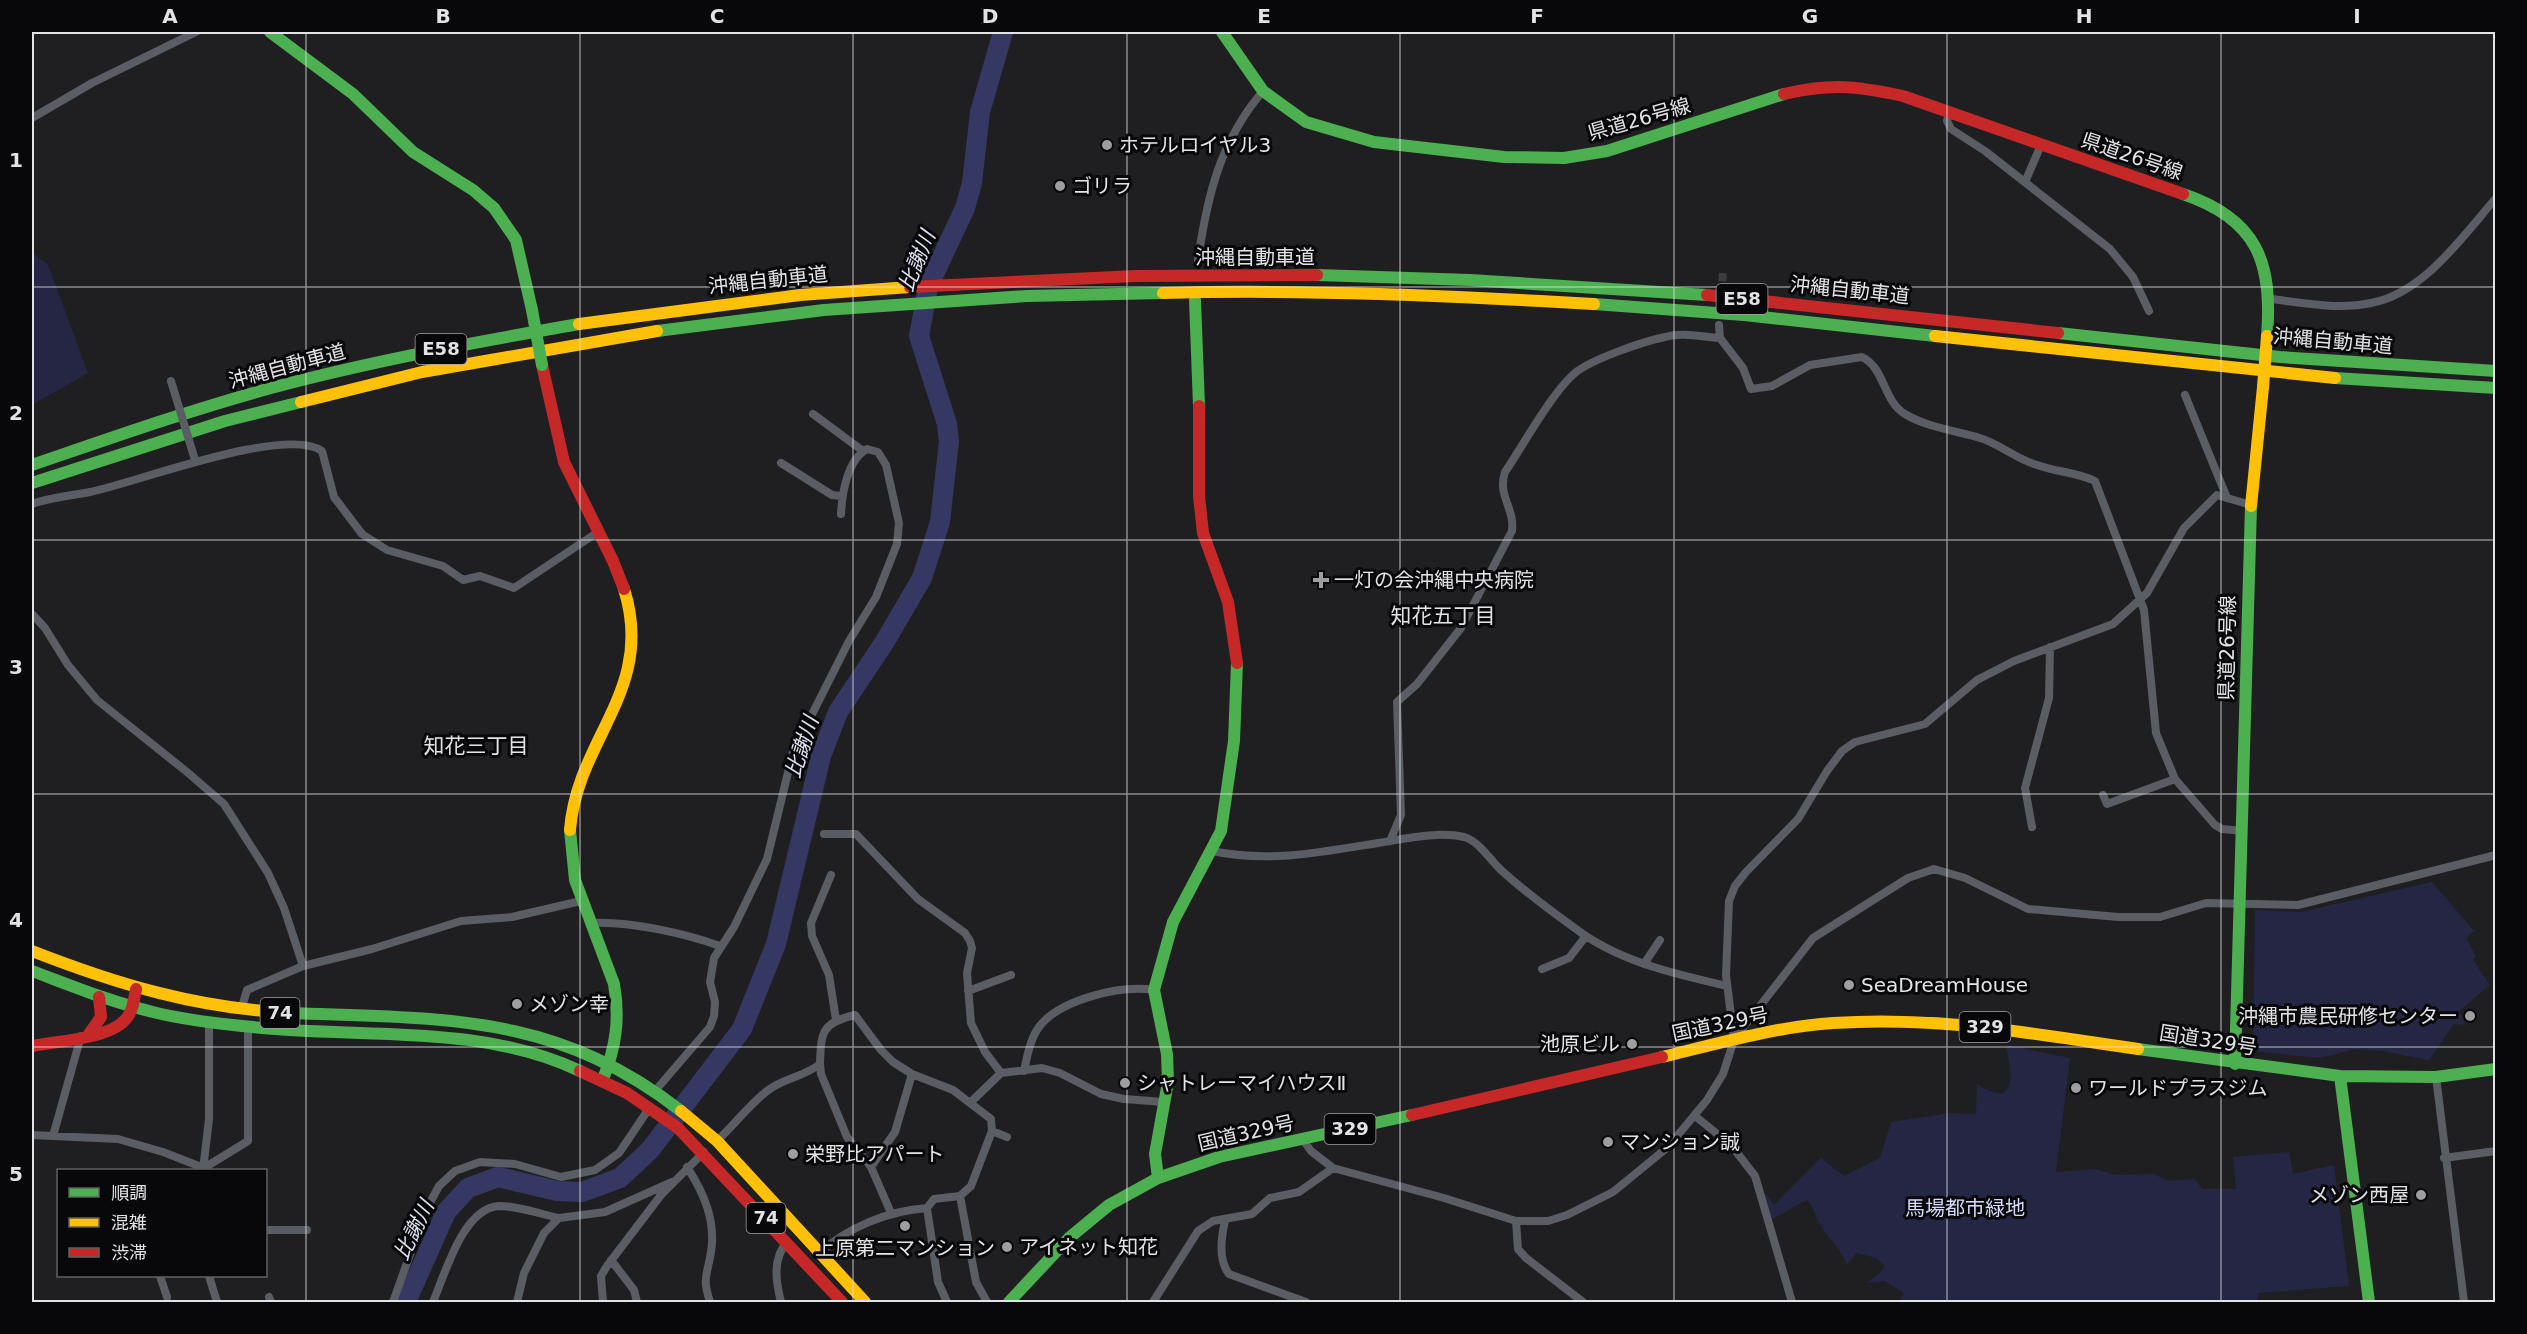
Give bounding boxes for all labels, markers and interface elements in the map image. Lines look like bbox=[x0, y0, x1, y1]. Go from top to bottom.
text: A bbox=[162, 4, 178, 28]
text: B bbox=[435, 4, 451, 28]
text: C bbox=[710, 4, 724, 28]
text: D bbox=[982, 4, 998, 28]
text: E bbox=[1257, 4, 1271, 28]
text: F bbox=[1530, 4, 1544, 28]
text: G bbox=[1802, 4, 1818, 28]
text: H bbox=[2076, 4, 2092, 28]
text: I bbox=[2353, 4, 2361, 28]
street label: 県道26号線 bbox=[1585, 93, 1693, 145]
street label: 県道26号線 bbox=[2078, 127, 2186, 185]
place label: ホテルロイヤル3 bbox=[1119, 133, 1271, 157]
marker: ホテルロイヤル3 bbox=[1100, 138, 1114, 152]
text: 1 bbox=[9, 148, 23, 172]
place label: ゴリラ bbox=[1072, 174, 1132, 198]
marker: ゴリラ bbox=[1053, 179, 1067, 193]
water label: 比謝川 bbox=[894, 225, 941, 295]
street label: 沖縄自動車道 bbox=[1195, 245, 1315, 269]
street label: 沖縄自動車道 bbox=[707, 262, 829, 298]
street label: 沖縄自動車道 bbox=[1789, 272, 1911, 308]
road number: E58 bbox=[1716, 284, 1768, 314]
street label: 沖縄自動車道 bbox=[2272, 324, 2394, 358]
road number: E58 bbox=[416, 334, 466, 364]
street label: 沖縄自動車道 bbox=[226, 339, 348, 393]
text: 2 bbox=[9, 401, 23, 425]
place label: 一灯の会沖縄中央病院 bbox=[1334, 568, 1534, 592]
marker: 一灯の会沖縄中央病院 bbox=[1312, 571, 1330, 589]
street label: 県道26号線 bbox=[2214, 595, 2240, 701]
district label: 知花五丁目 bbox=[1391, 604, 1496, 628]
text: 3 bbox=[9, 655, 23, 679]
water label: 比謝川 bbox=[781, 711, 824, 781]
district label: 知花三丁目 bbox=[424, 734, 529, 758]
text: 4 bbox=[9, 908, 23, 932]
place label: SeaDreamHouse bbox=[1861, 973, 2028, 997]
marker: SeaDreamHouse bbox=[1842, 978, 1856, 992]
place label: メゾン幸 bbox=[529, 992, 609, 1016]
marker: メゾン幸 bbox=[510, 997, 524, 1011]
road number: 74 bbox=[260, 998, 300, 1028]
street label: 国道329号 bbox=[1669, 1002, 1771, 1046]
place label: 沖縄市農民研修センター bbox=[2238, 1004, 2458, 1028]
marker: 沖縄市農民研修センター bbox=[2463, 1009, 2477, 1023]
road number: 329 bbox=[1960, 1012, 2010, 1042]
street label: 国道329号 bbox=[2158, 1020, 2258, 1060]
place label: 池原ビル bbox=[1540, 1032, 1620, 1056]
marker: 池原ビル bbox=[1625, 1037, 1639, 1051]
place label: シャトレーマイハウスⅡ bbox=[1137, 1071, 1346, 1095]
marker: シャトレーマイハウスⅡ bbox=[1118, 1076, 1132, 1090]
place label: ワールドプラスジム bbox=[2088, 1076, 2268, 1100]
marker: ワールドプラスジム bbox=[2069, 1081, 2083, 1095]
street label: 国道329号 bbox=[1195, 1110, 1297, 1156]
road number: 329 bbox=[1324, 1114, 1376, 1144]
place label: マンション誠 bbox=[1620, 1130, 1740, 1154]
marker: マンション誠 bbox=[1601, 1135, 1615, 1149]
place label: 栄野比アパート bbox=[805, 1142, 945, 1166]
marker: 栄野比アパート bbox=[786, 1147, 800, 1161]
text: 5 bbox=[9, 1162, 23, 1186]
legend bbox=[57, 1169, 267, 1277]
text: 順調 bbox=[111, 1182, 147, 1203]
place label: メゾン西屋 bbox=[2309, 1183, 2409, 1207]
marker: メゾン西屋 bbox=[2414, 1188, 2428, 1202]
water label: 比謝川 bbox=[389, 1195, 439, 1264]
park label: 馬場都市緑地 bbox=[1905, 1196, 2025, 1220]
road number: 74 bbox=[746, 1203, 786, 1233]
text: 混雑 bbox=[111, 1212, 147, 1233]
marker: 上原第二マンション bbox=[898, 1219, 912, 1233]
place label: アイネット知花 bbox=[1019, 1235, 1158, 1259]
place label: 上原第二マンション bbox=[815, 1236, 995, 1260]
marker: アイネット知花 bbox=[1000, 1240, 1014, 1254]
text: 渋滞 bbox=[111, 1242, 147, 1263]

